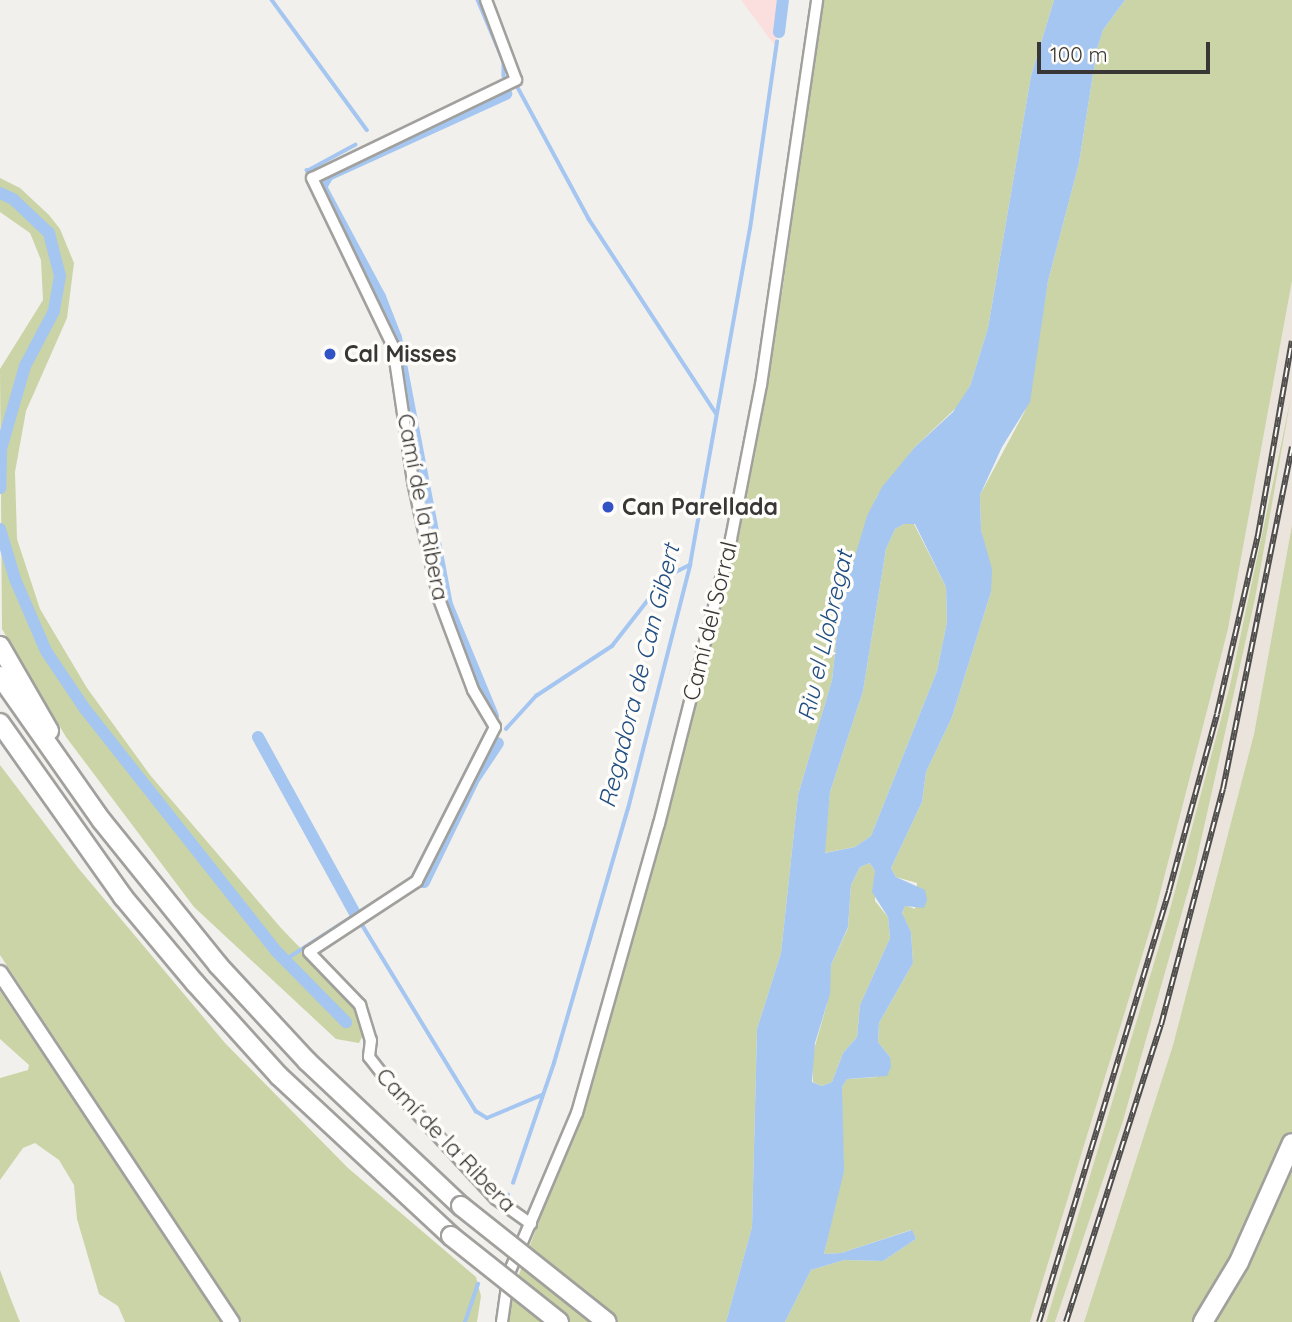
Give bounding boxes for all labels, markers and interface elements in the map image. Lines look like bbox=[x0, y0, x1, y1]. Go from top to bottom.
scale bar bbox=[1040, 28, 1213, 72]
text: 100 m bbox=[1050, 41, 1108, 67]
place label: Cal Misses bbox=[344, 340, 457, 368]
marker: Cal Misses bbox=[322, 346, 338, 362]
street label: Camí de la Ribera bbox=[391, 411, 455, 603]
place label: Can Parellada bbox=[622, 493, 778, 521]
marker: Can Parellada bbox=[600, 499, 616, 515]
street label: Camí del Sorral bbox=[677, 539, 743, 703]
water label: Regadora de Can Gibert bbox=[592, 541, 686, 811]
water label: Riu el Llobregat bbox=[791, 548, 859, 724]
street label: Camí de la Ribera bbox=[370, 1062, 522, 1218]

